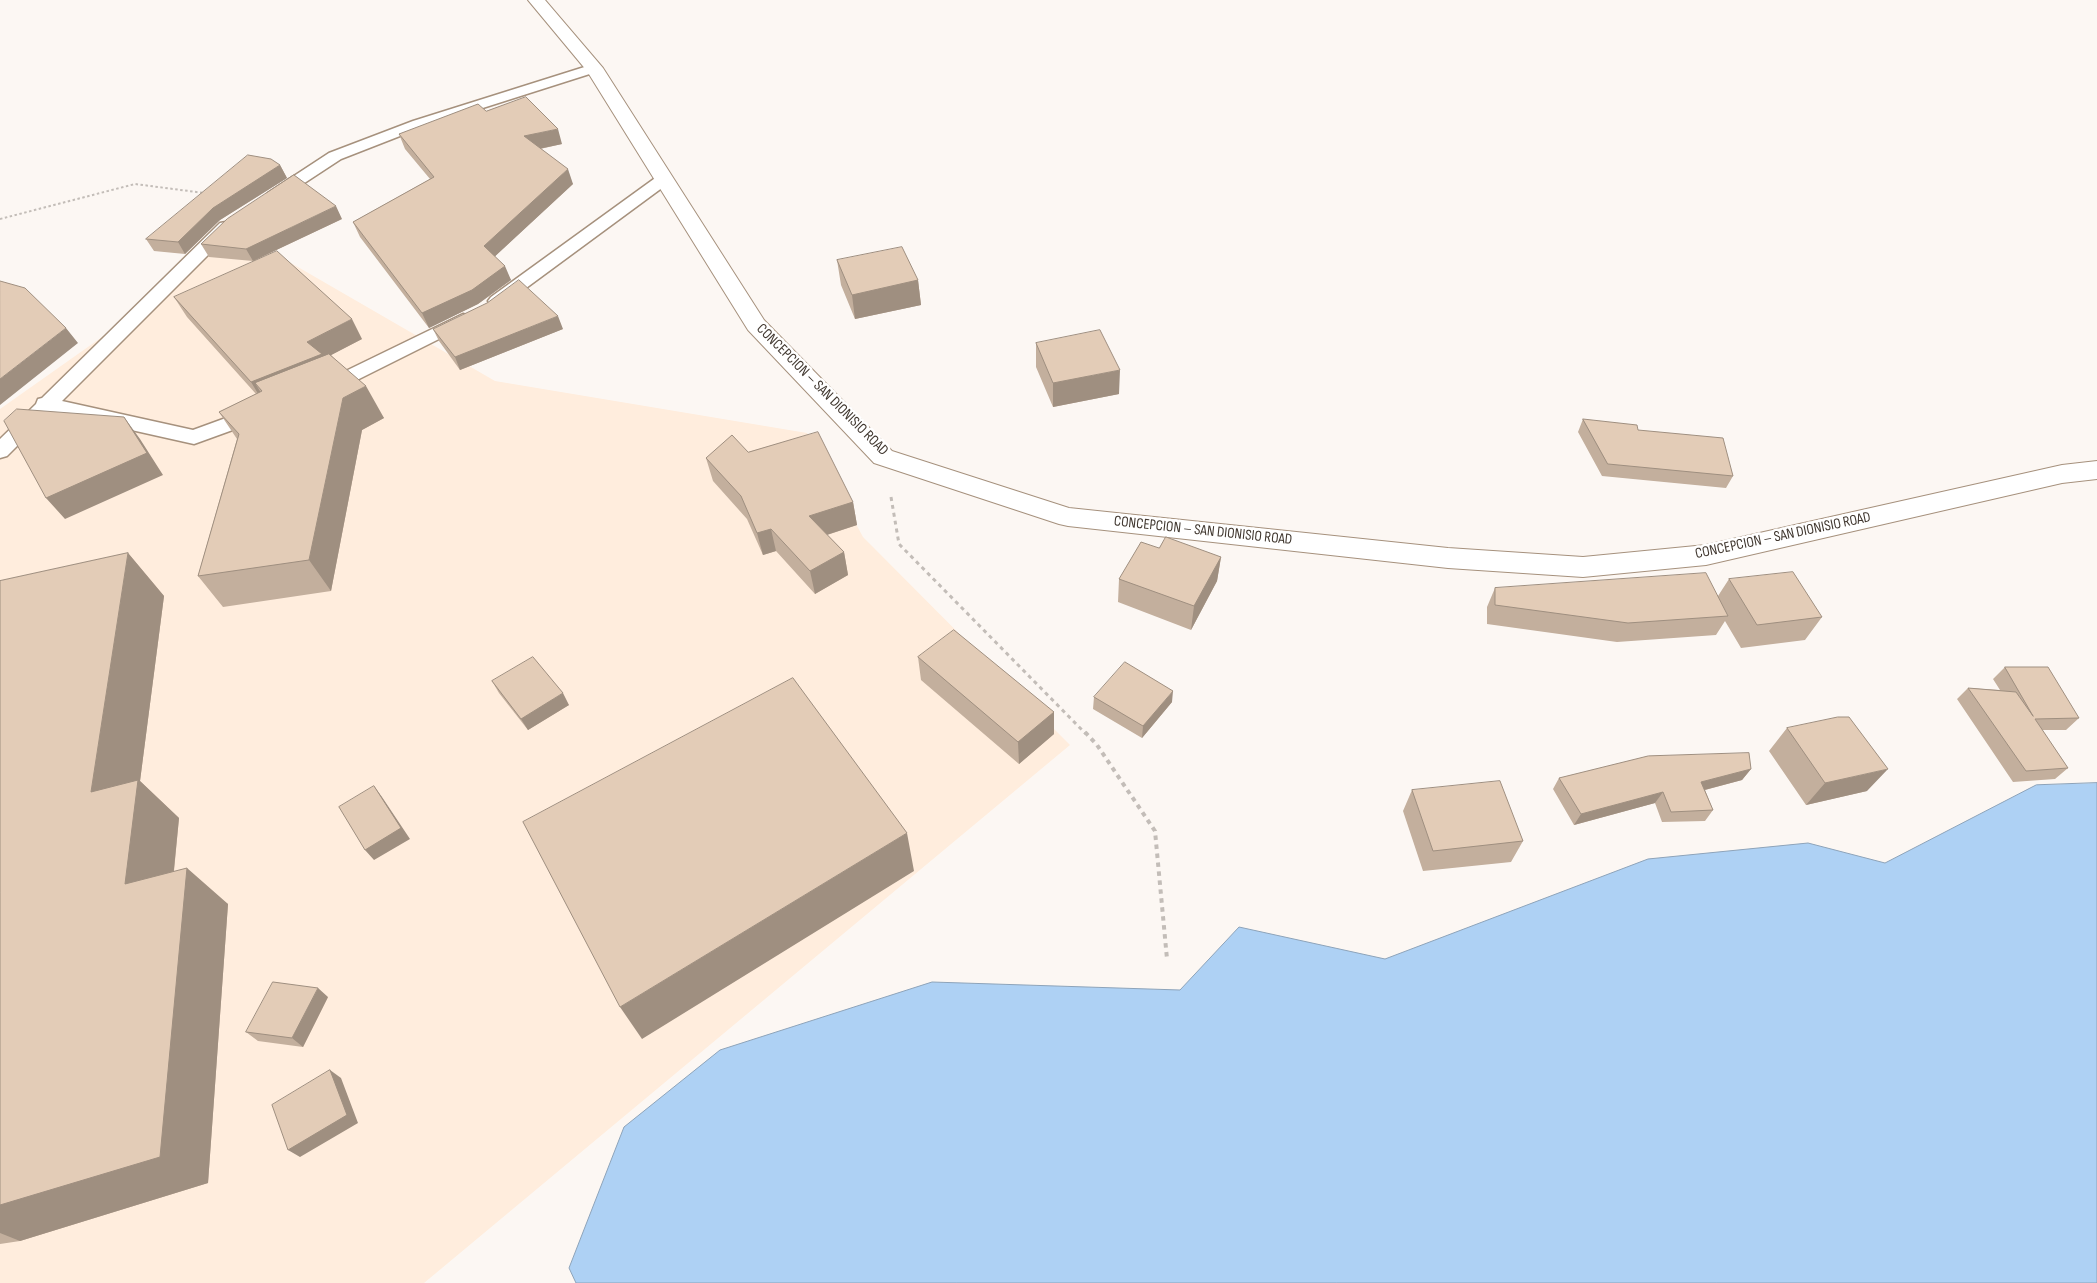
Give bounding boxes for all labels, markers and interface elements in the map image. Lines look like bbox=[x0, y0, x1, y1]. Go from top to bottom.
street label: CONCEPCION – SAN DIONISIO ROAD bbox=[752, 320, 892, 460]
street label: CONCEPCION – SAN DIONISIO ROAD bbox=[1694, 509, 1872, 563]
street label: CONCEPCION – SAN DIONISIO ROAD bbox=[1113, 513, 1293, 549]

